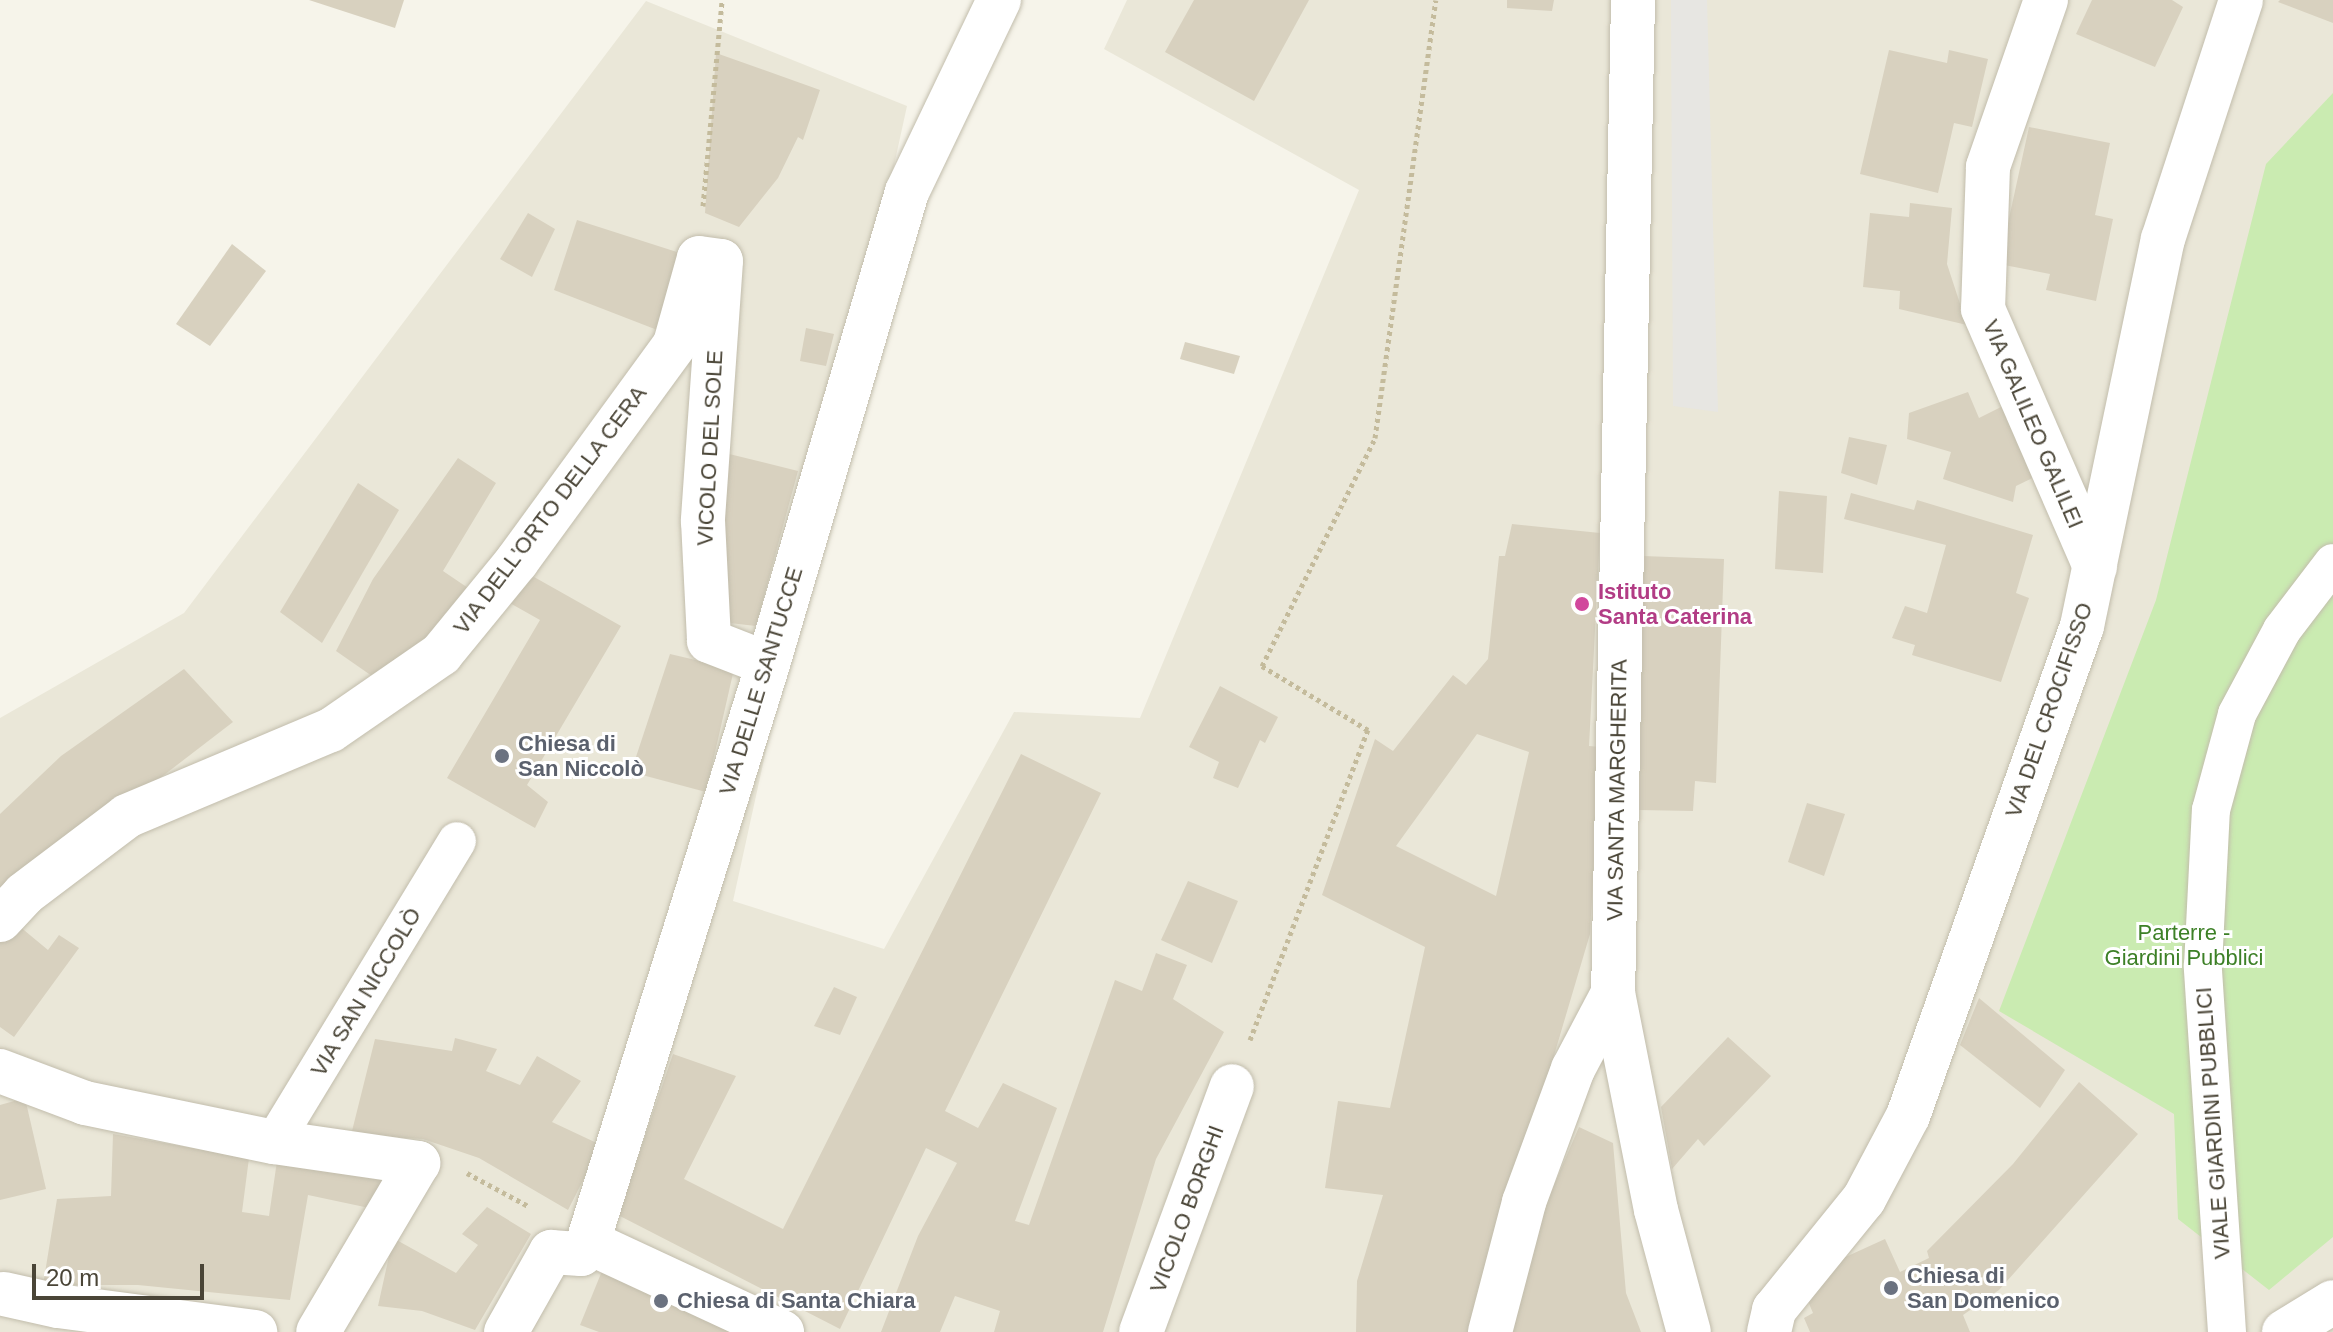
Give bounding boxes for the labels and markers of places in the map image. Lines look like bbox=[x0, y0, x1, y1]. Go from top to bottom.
place label: Istituto Santa Caterina bbox=[1598, 578, 1752, 630]
marker: Istituto Santa Caterina bbox=[1573, 595, 1591, 613]
place label: Chiesa di San Niccolò bbox=[518, 730, 644, 782]
marker: Chiesa di San Niccolò bbox=[493, 747, 511, 765]
place label: Chiesa di San Domenico bbox=[1907, 1262, 2060, 1314]
marker: Chiesa di San Domenico bbox=[1882, 1279, 1900, 1297]
place label: Chiesa di Santa Chiara bbox=[677, 1288, 915, 1314]
marker: Chiesa di Santa Chiara bbox=[652, 1292, 670, 1310]

